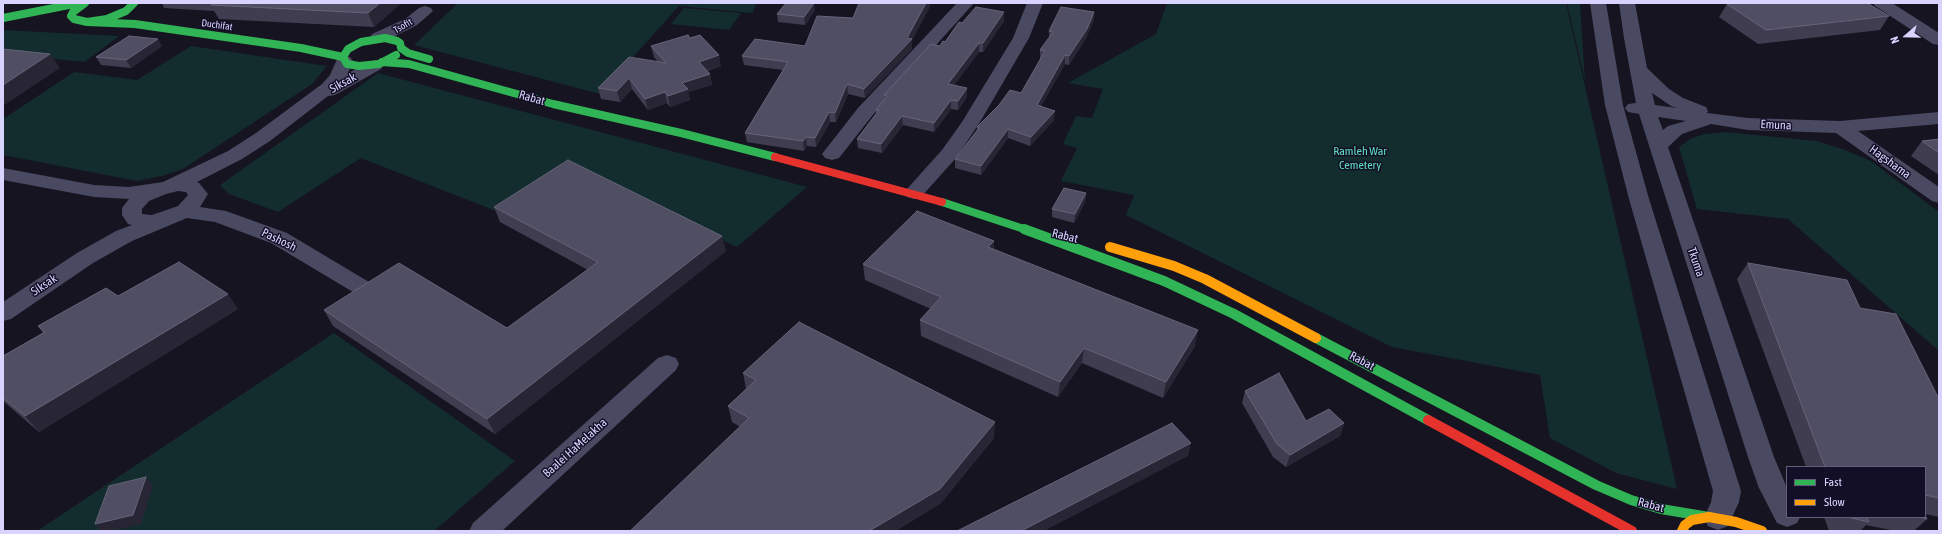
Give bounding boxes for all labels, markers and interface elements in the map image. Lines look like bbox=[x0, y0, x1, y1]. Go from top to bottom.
street label: Tsofit bbox=[391, 16, 415, 36]
north arrow bbox=[1886, 16, 1926, 56]
street label: Duchifat bbox=[201, 17, 233, 33]
text: N bbox=[1888, 35, 1901, 45]
street label: Siksak bbox=[327, 70, 359, 96]
street label: Rabat bbox=[517, 87, 547, 109]
street label: Emuna bbox=[1760, 117, 1792, 133]
street label: Hagshama bbox=[1867, 142, 1913, 182]
park label: Ramleh War Cemetery bbox=[1333, 144, 1387, 172]
street label: Pashosh bbox=[259, 225, 299, 255]
street label: Rabat bbox=[1050, 226, 1080, 246]
street label: Tkuma bbox=[1684, 245, 1708, 279]
street label: Siksak bbox=[28, 271, 60, 299]
street label: Rabat bbox=[1347, 348, 1377, 374]
street label: Baalei HaMelakha bbox=[540, 415, 610, 481]
legend bbox=[1786, 466, 1926, 518]
text: Fast bbox=[1824, 475, 1842, 489]
street label: Rabat bbox=[1636, 495, 1666, 515]
text: Slow bbox=[1824, 495, 1845, 509]

